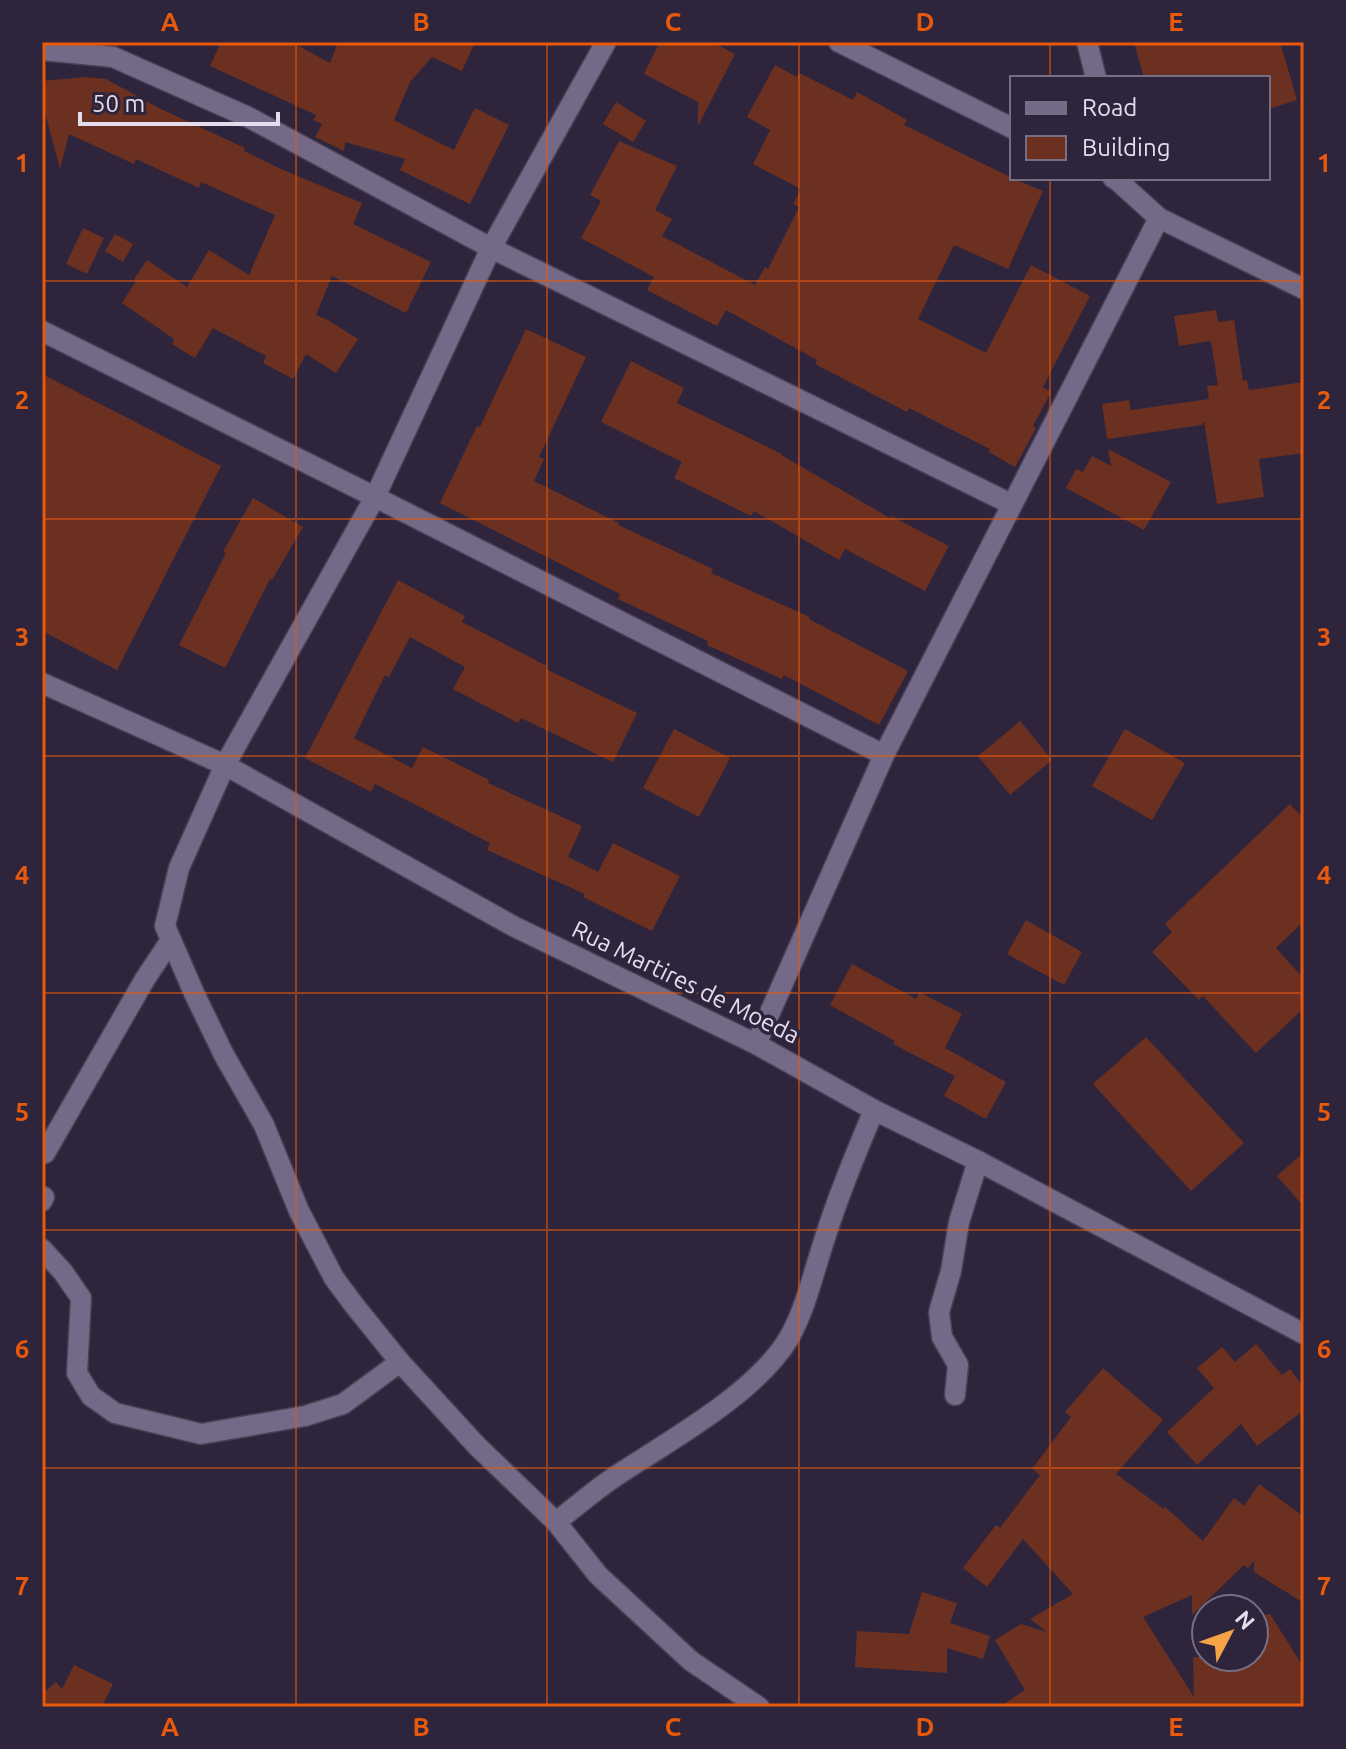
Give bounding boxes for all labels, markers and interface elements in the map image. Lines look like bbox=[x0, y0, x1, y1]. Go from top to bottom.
text: A bbox=[161, 7, 180, 36]
text: B bbox=[412, 7, 430, 36]
text: C bbox=[665, 7, 682, 36]
text: D bbox=[916, 7, 934, 36]
text: E bbox=[1168, 7, 1184, 36]
scale bar bbox=[80, 76, 278, 126]
legend bbox=[1010, 76, 1270, 180]
text: 50 m bbox=[92, 90, 145, 117]
text: Road bbox=[1082, 94, 1137, 121]
text: Building bbox=[1082, 134, 1170, 161]
text: 1 bbox=[15, 148, 29, 177]
text: 1 bbox=[1317, 148, 1331, 177]
text: 2 bbox=[15, 385, 29, 414]
text: 2 bbox=[1317, 385, 1331, 414]
text: 3 bbox=[15, 622, 29, 651]
text: 3 bbox=[1317, 622, 1331, 651]
text: 4 bbox=[15, 860, 29, 889]
text: 4 bbox=[1317, 860, 1331, 889]
street label: Rua Martires de Moeda bbox=[568, 915, 804, 1049]
text: 5 bbox=[15, 1097, 29, 1126]
text: 5 bbox=[1317, 1097, 1331, 1126]
text: 6 bbox=[15, 1334, 29, 1363]
text: 6 bbox=[1317, 1334, 1331, 1363]
text: 7 bbox=[15, 1571, 29, 1600]
text: 7 bbox=[1317, 1571, 1331, 1600]
north arrow bbox=[1190, 1593, 1270, 1673]
text: N bbox=[1231, 1605, 1260, 1634]
text: A bbox=[161, 1712, 180, 1741]
text: B bbox=[412, 1712, 430, 1741]
text: C bbox=[665, 1712, 682, 1741]
text: D bbox=[916, 1712, 934, 1741]
text: E bbox=[1168, 1712, 1184, 1741]

